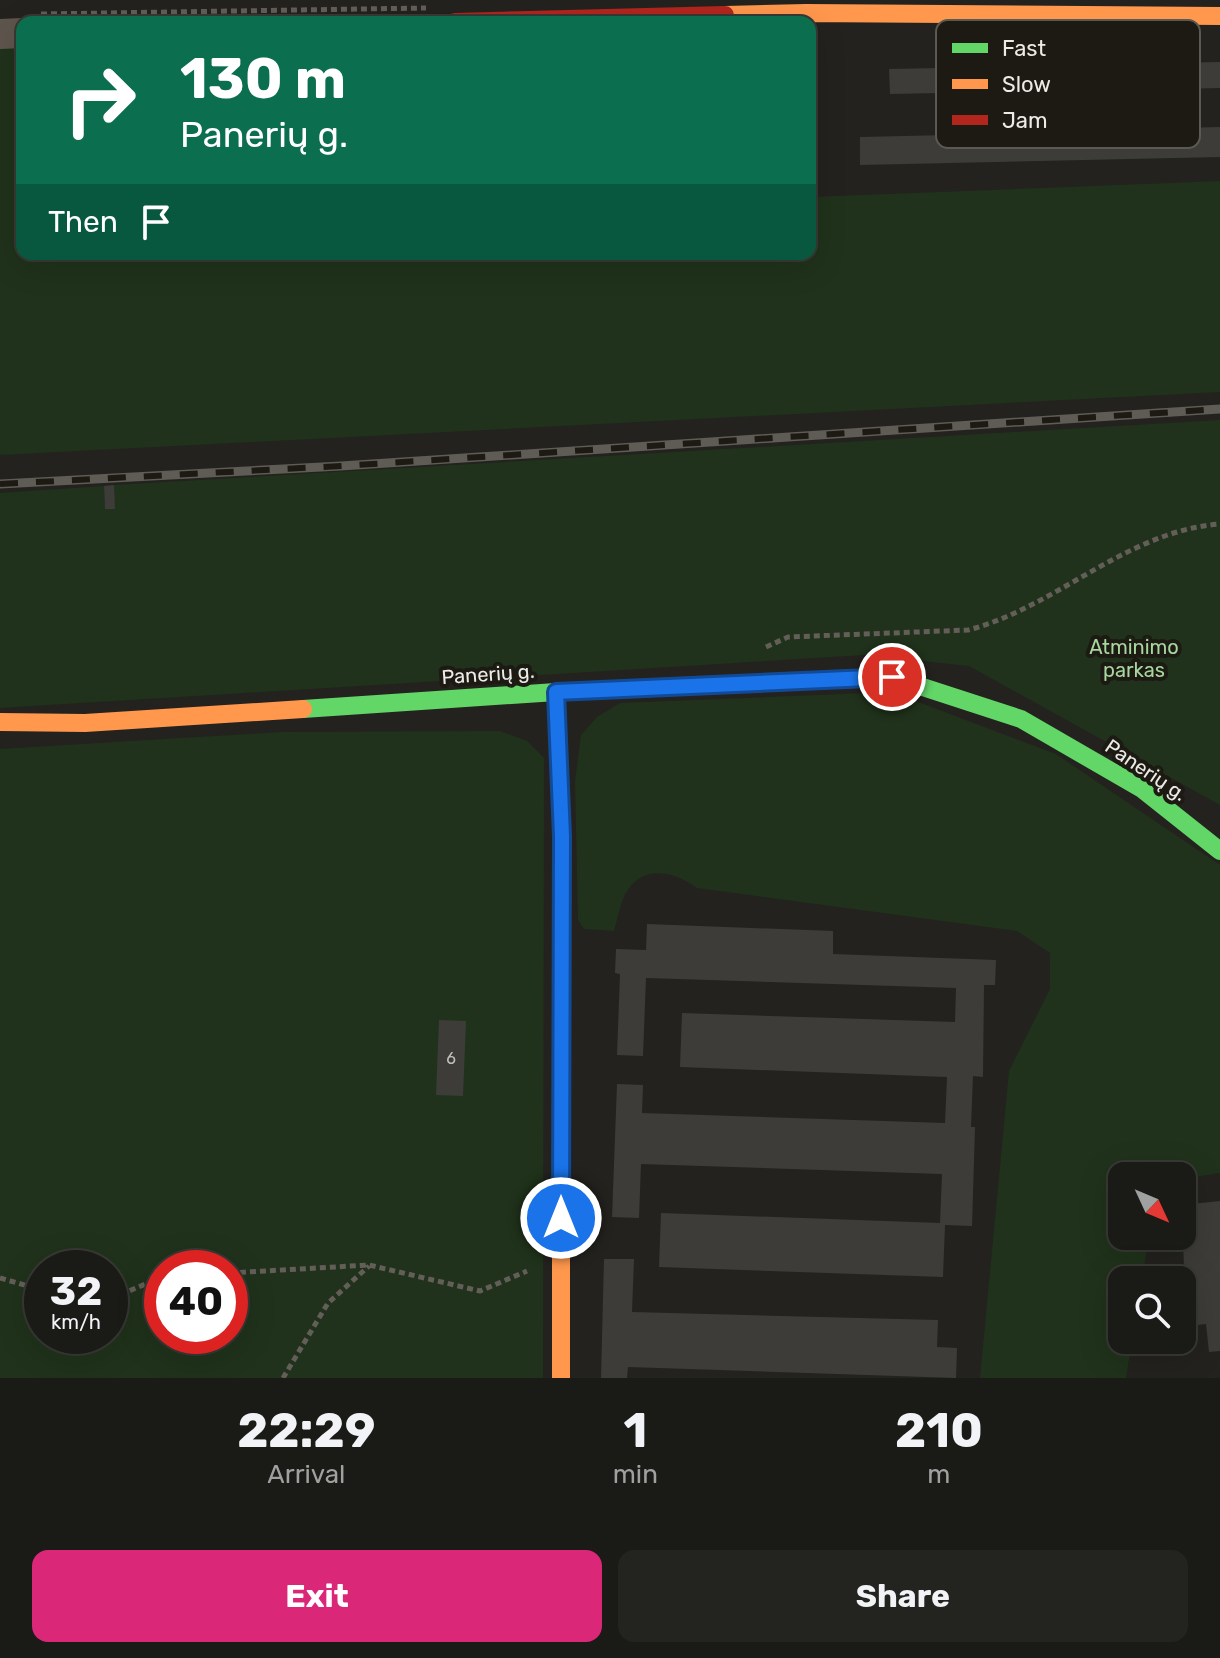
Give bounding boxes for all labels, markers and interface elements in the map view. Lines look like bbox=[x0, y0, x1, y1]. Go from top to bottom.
legend bbox=[936, 20, 1200, 148]
text: Fast bbox=[1002, 35, 1047, 62]
text: 130 m bbox=[180, 46, 346, 112]
icon: right bbox=[48, 48, 152, 152]
text: Slow bbox=[1002, 71, 1051, 98]
text: Jam bbox=[1002, 107, 1048, 134]
text: Panerių g. bbox=[180, 113, 348, 156]
icon: arrive bbox=[134, 200, 178, 244]
text: Then bbox=[48, 204, 118, 240]
park label: Atminimo parkas bbox=[1089, 635, 1179, 682]
pin bbox=[858, 643, 926, 711]
icon: arrive bbox=[870, 655, 914, 699]
street label: Panerių g. bbox=[441, 659, 535, 689]
street label: Panerių g. bbox=[1101, 734, 1191, 806]
house number: 6 bbox=[446, 1049, 456, 1068]
north arrow bbox=[1108, 1162, 1196, 1250]
map controls bbox=[1108, 1162, 1196, 1354]
position arrow bbox=[519, 1176, 603, 1260]
speed limit sign: 40 bbox=[144, 1250, 248, 1354]
button: search bbox=[1108, 1266, 1196, 1354]
text: 32 bbox=[50, 1268, 102, 1315]
text: km/h bbox=[51, 1310, 101, 1334]
text: 22:29 bbox=[237, 1402, 376, 1459]
text: 1 bbox=[623, 1402, 647, 1459]
text: 210 bbox=[895, 1402, 983, 1459]
text: Arrival bbox=[267, 1459, 345, 1490]
text: min bbox=[613, 1459, 658, 1490]
text: m bbox=[927, 1459, 950, 1490]
button: Exit bbox=[32, 1550, 602, 1642]
button: Share bbox=[618, 1550, 1188, 1642]

